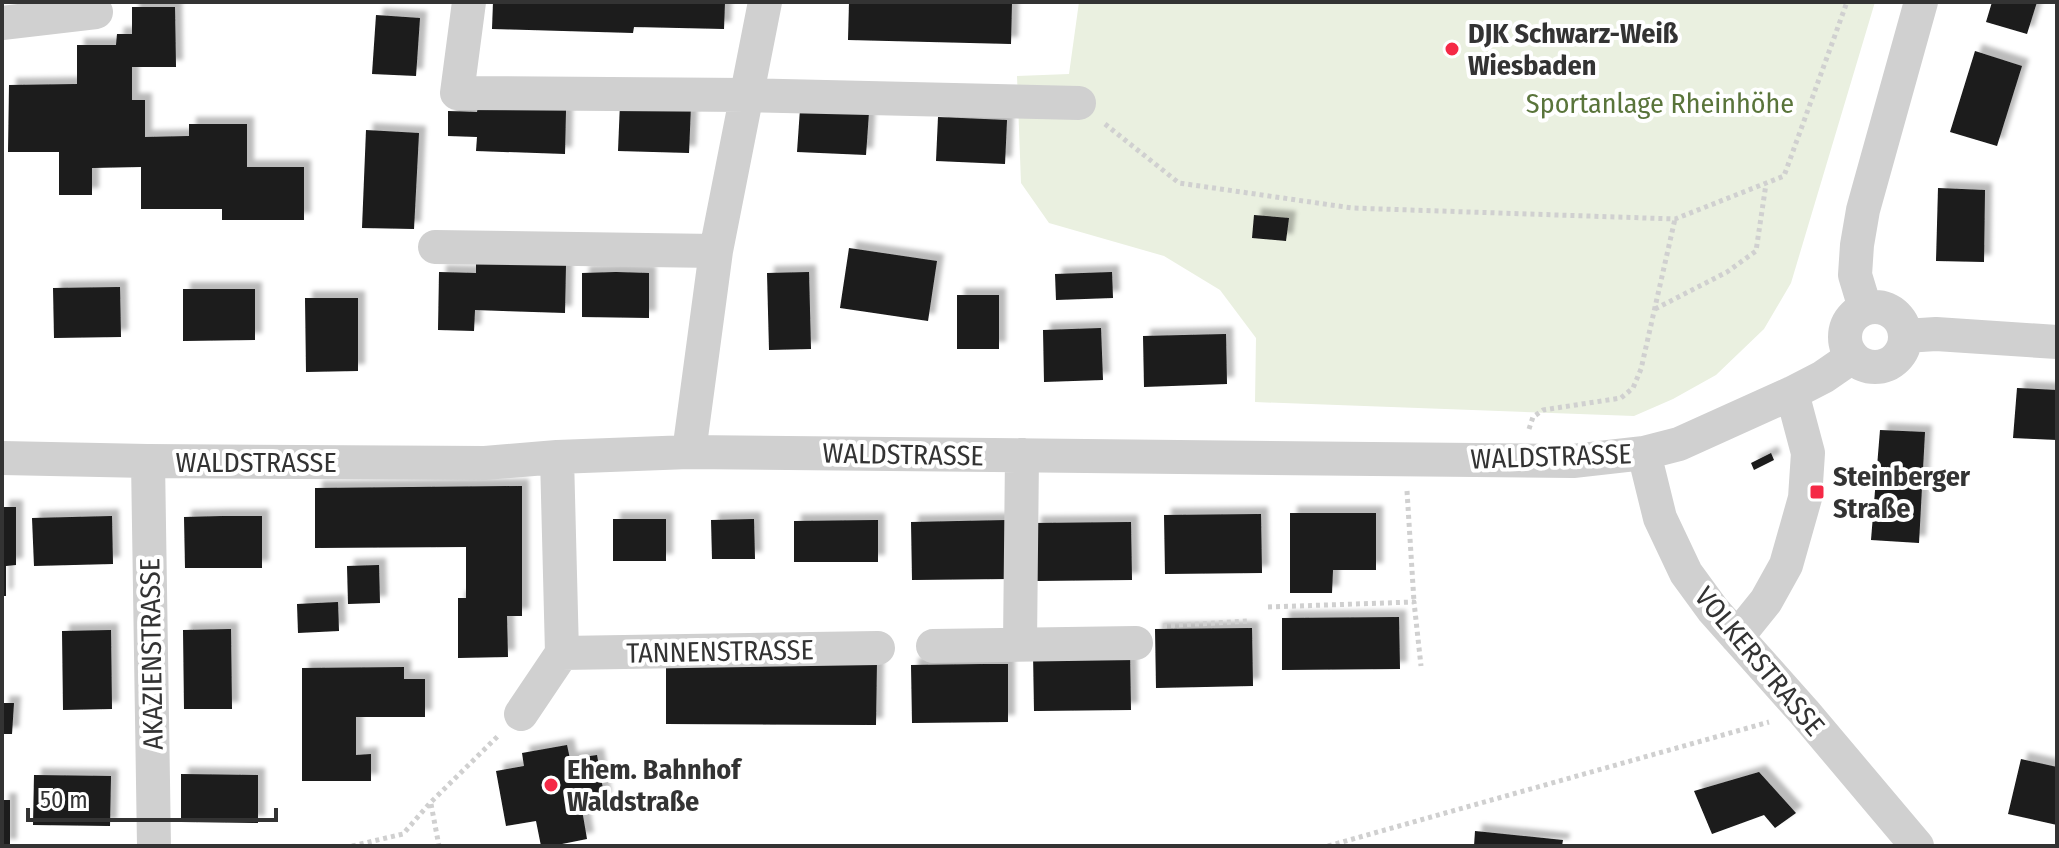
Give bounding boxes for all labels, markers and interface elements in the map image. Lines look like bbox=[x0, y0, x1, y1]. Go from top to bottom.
place label: DJK Schwarz-Weiß Wiesbaden bbox=[1468, 17, 1679, 82]
marker: DJK Schwarz-Weiß Wiesbaden bbox=[1443, 40, 1461, 58]
park label: Sportanlage Rheinhöhe bbox=[1526, 87, 1794, 120]
street label: WALDSTRASSE bbox=[822, 437, 984, 472]
street label: WALDSTRASSE bbox=[1470, 437, 1632, 476]
street label: WALDSTRASSE bbox=[175, 446, 337, 479]
place label: Steinberger Straße bbox=[1833, 460, 1971, 525]
marker: Steinberger Straße bbox=[1808, 483, 1826, 501]
street label: AKAZIENSTRASSE bbox=[133, 558, 170, 750]
street label: VOLKERSTRASSE bbox=[1688, 580, 1831, 742]
street label: TANNENSTRASSE bbox=[626, 633, 814, 670]
place label: Ehem. Bahnhof Waldstraße bbox=[567, 753, 743, 818]
scale bar bbox=[28, 772, 276, 822]
marker: Ehem. Bahnhof Waldstraße bbox=[542, 776, 560, 794]
text: 50 m bbox=[40, 786, 88, 814]

